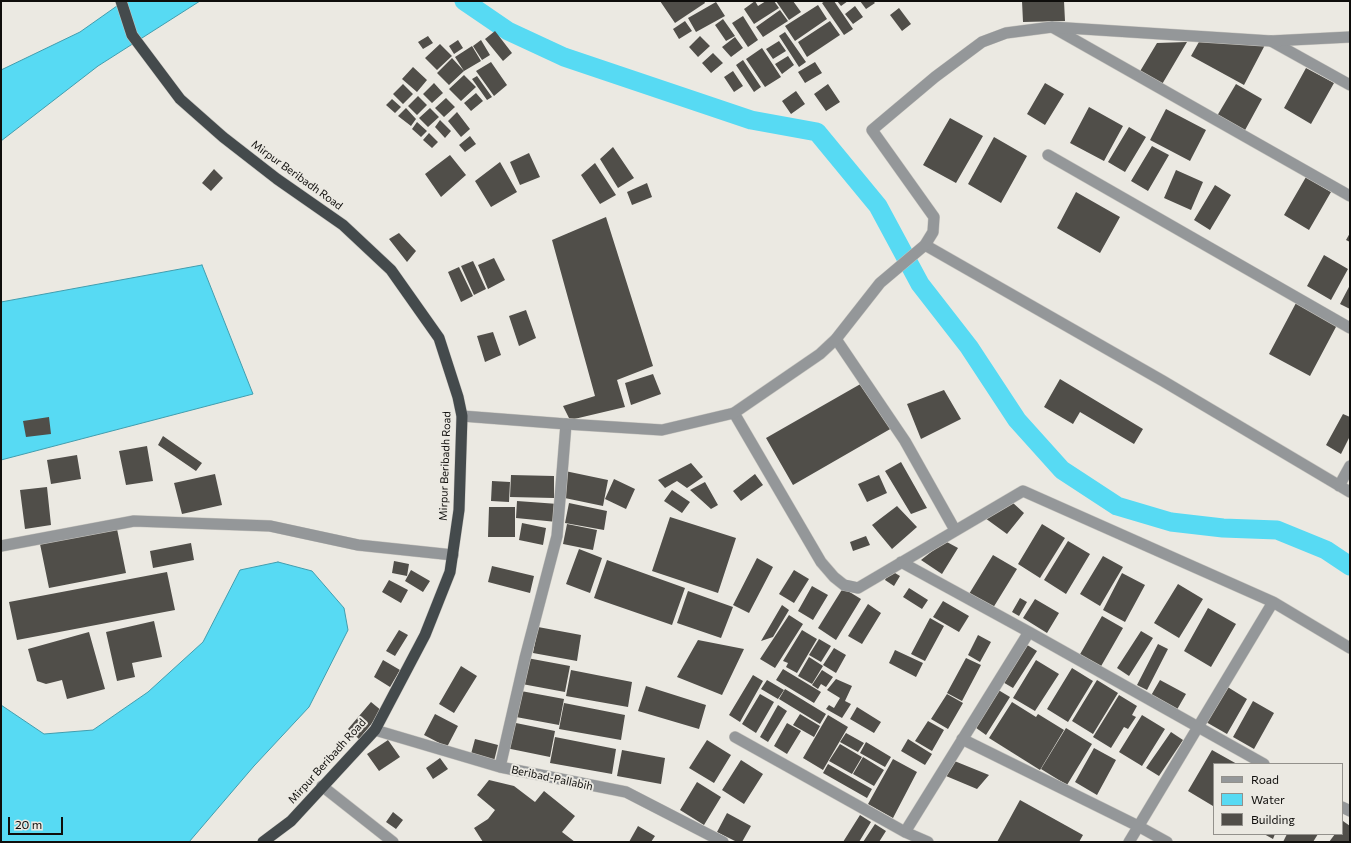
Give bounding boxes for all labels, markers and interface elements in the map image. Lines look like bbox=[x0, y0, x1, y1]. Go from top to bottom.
street label: Mirpur Beribadh Road bbox=[249, 137, 345, 213]
street label: Mirpur Beribadh Road bbox=[436, 411, 454, 521]
street label: Mirpur Beribadh Road bbox=[285, 716, 369, 806]
street label: Beribad-Pallabih bbox=[510, 763, 594, 793]
legend bbox=[1213, 763, 1343, 835]
text: Road bbox=[1251, 772, 1279, 786]
text: Water bbox=[1251, 792, 1285, 806]
scale bar bbox=[10, 809, 65, 835]
text: Building bbox=[1251, 812, 1295, 826]
text: 20 m bbox=[15, 817, 42, 831]

